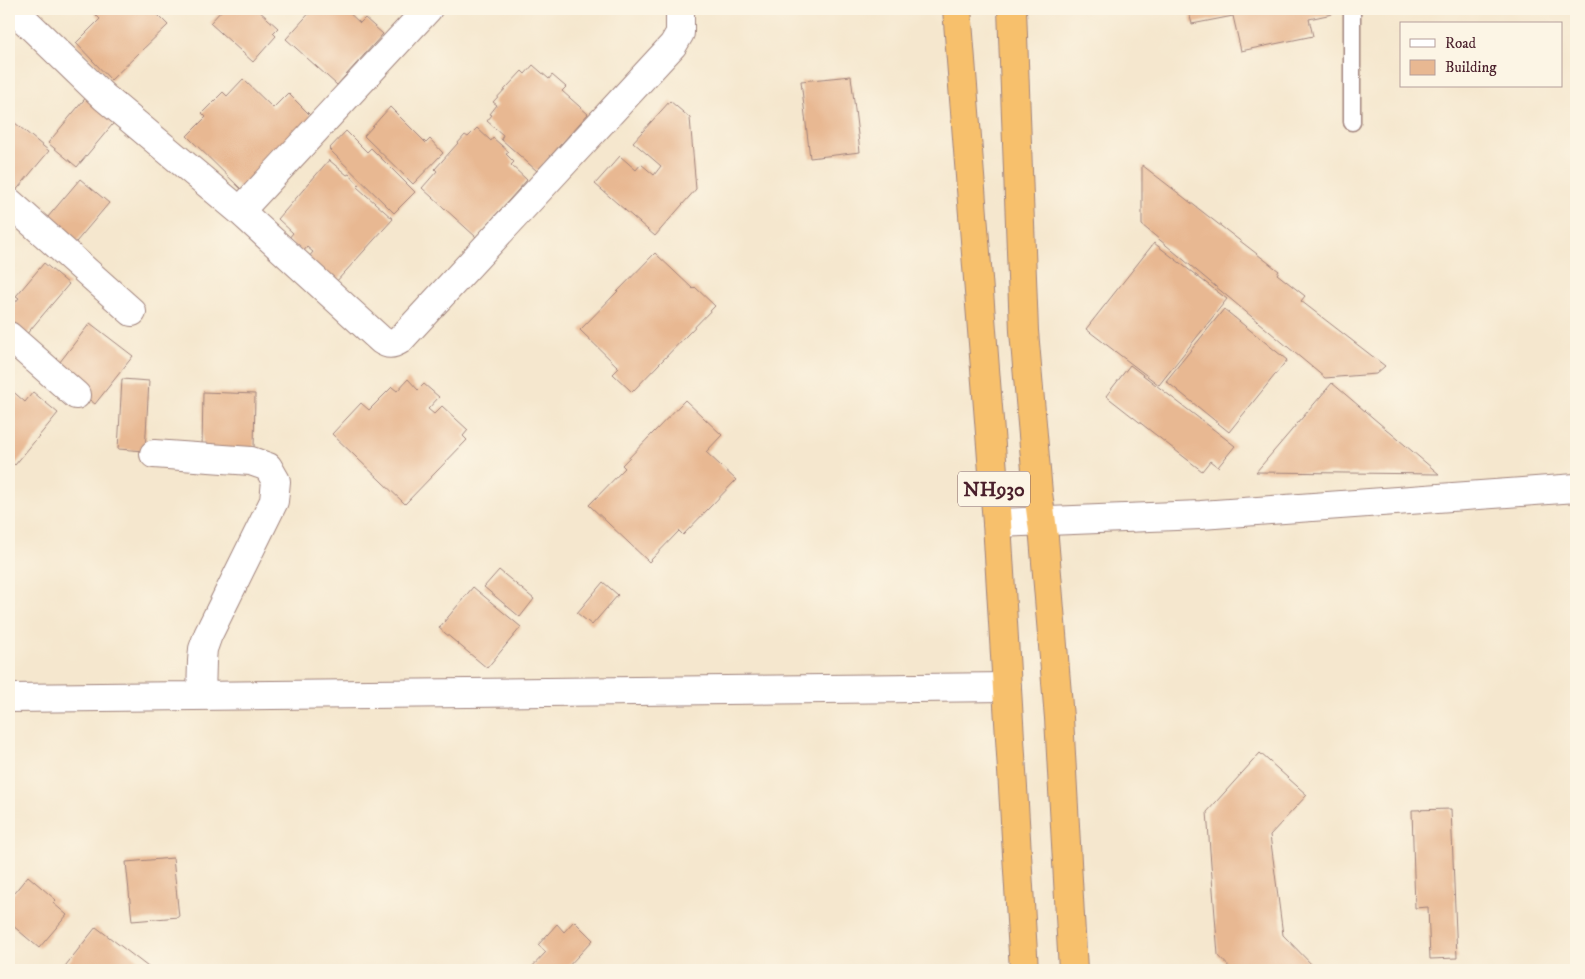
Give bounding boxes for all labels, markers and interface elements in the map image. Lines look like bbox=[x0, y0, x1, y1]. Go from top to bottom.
legend bbox=[1400, 22, 1562, 88]
text: Road bbox=[1445, 34, 1477, 53]
text: Building bbox=[1445, 58, 1497, 77]
road number: NH930 bbox=[958, 472, 1030, 506]

